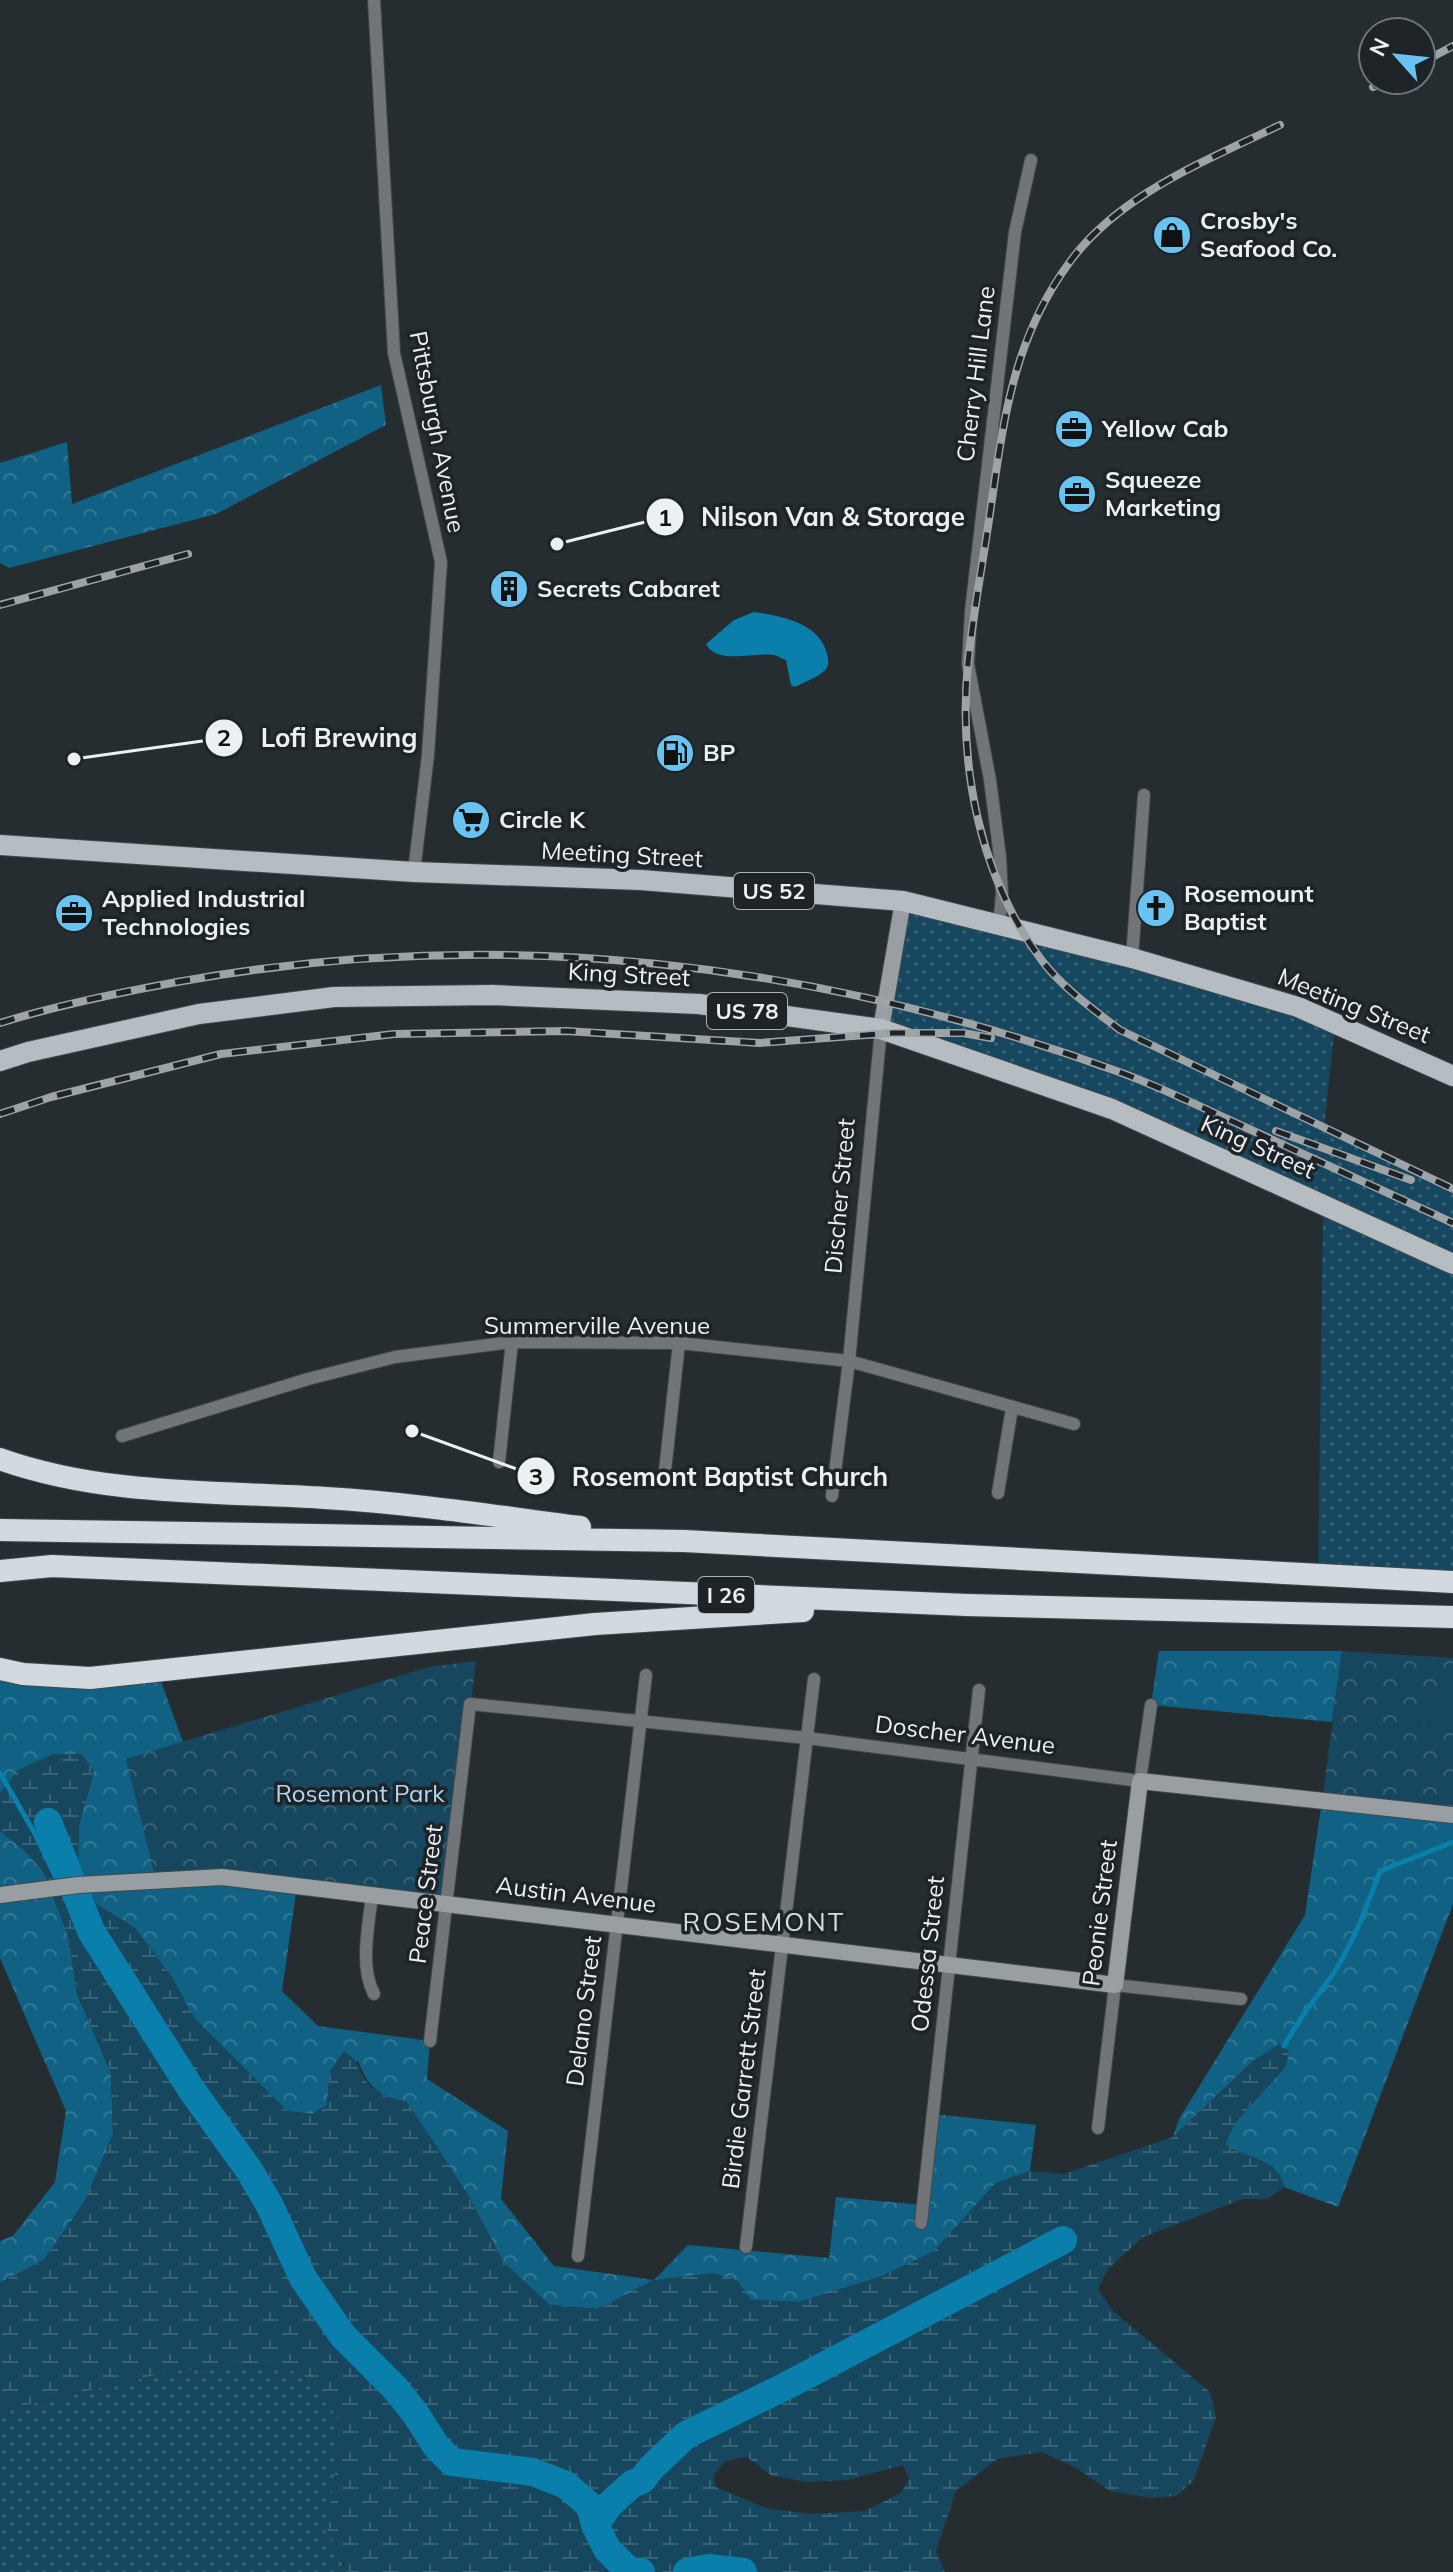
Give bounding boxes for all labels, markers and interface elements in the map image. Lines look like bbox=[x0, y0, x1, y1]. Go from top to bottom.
north arrow bbox=[1357, 16, 1437, 96]
text: N bbox=[1363, 33, 1395, 61]
place label: Crosby's Seafood Co. bbox=[1200, 205, 1337, 263]
shop icon: Crosby's Seafood Co. bbox=[1151, 214, 1193, 256]
street label: Cherry Hill Lane bbox=[949, 284, 1001, 464]
street label: Pittsburgh Avenue bbox=[404, 328, 472, 535]
office icon: Yellow Cab bbox=[1053, 408, 1095, 450]
place label: Yellow Cab bbox=[1101, 413, 1228, 443]
place label: Squeeze Marketing bbox=[1105, 464, 1221, 522]
office icon: Squeeze Marketing bbox=[1056, 473, 1098, 515]
callout: Nilson Van & Storage bbox=[645, 492, 981, 542]
text: Nilson Van & Storage bbox=[701, 500, 965, 533]
text: 1 bbox=[658, 502, 672, 532]
building icon: Secrets Cabaret bbox=[488, 568, 530, 610]
place label: Secrets Cabaret bbox=[537, 573, 720, 603]
callout: Lofi Brewing bbox=[204, 713, 433, 763]
text: Lofi Brewing bbox=[261, 721, 417, 754]
text: 2 bbox=[217, 722, 231, 752]
fuel station icon: BP bbox=[654, 732, 696, 774]
place label: BP bbox=[703, 737, 736, 767]
supermarket icon: Circle K bbox=[450, 799, 492, 841]
place label: Circle K bbox=[499, 804, 586, 834]
street label: Meeting Street bbox=[540, 835, 704, 873]
road number: US 52 bbox=[734, 873, 814, 909]
place label: Rosemount Baptist bbox=[1184, 878, 1314, 936]
place label: Applied Industrial Technologies bbox=[102, 883, 305, 941]
church icon: Rosemount Baptist bbox=[1135, 887, 1177, 929]
office icon: Applied Industrial Technologies bbox=[53, 892, 95, 934]
street label: King Street bbox=[567, 956, 691, 992]
street label: Meeting Street bbox=[1274, 961, 1435, 1049]
road number: US 78 bbox=[707, 993, 787, 1029]
street label: King Street bbox=[1197, 1108, 1320, 1185]
street label: Discher Street bbox=[817, 1117, 861, 1275]
street label: Summerville Avenue bbox=[484, 1310, 710, 1340]
callout: Rosemont Baptist Church bbox=[516, 1451, 905, 1501]
text: Rosemont Baptist Church bbox=[572, 1460, 888, 1493]
text: 3 bbox=[529, 1461, 543, 1491]
road number: I 26 bbox=[698, 1577, 754, 1613]
street label: Doscher Avenue bbox=[873, 1708, 1057, 1760]
park label: Rosemont Park bbox=[275, 1778, 445, 1808]
street label: Peace Street bbox=[402, 1823, 448, 1965]
street label: Peonie Street bbox=[1075, 1838, 1123, 1988]
street label: Austin Avenue bbox=[494, 1869, 658, 1919]
street label: Odessa Street bbox=[904, 1874, 950, 2033]
district label: ROSEMONT bbox=[683, 1905, 845, 1938]
street label: Delano Street bbox=[559, 1934, 607, 2088]
street label: Birdie Garrett Street bbox=[715, 1967, 771, 2191]

